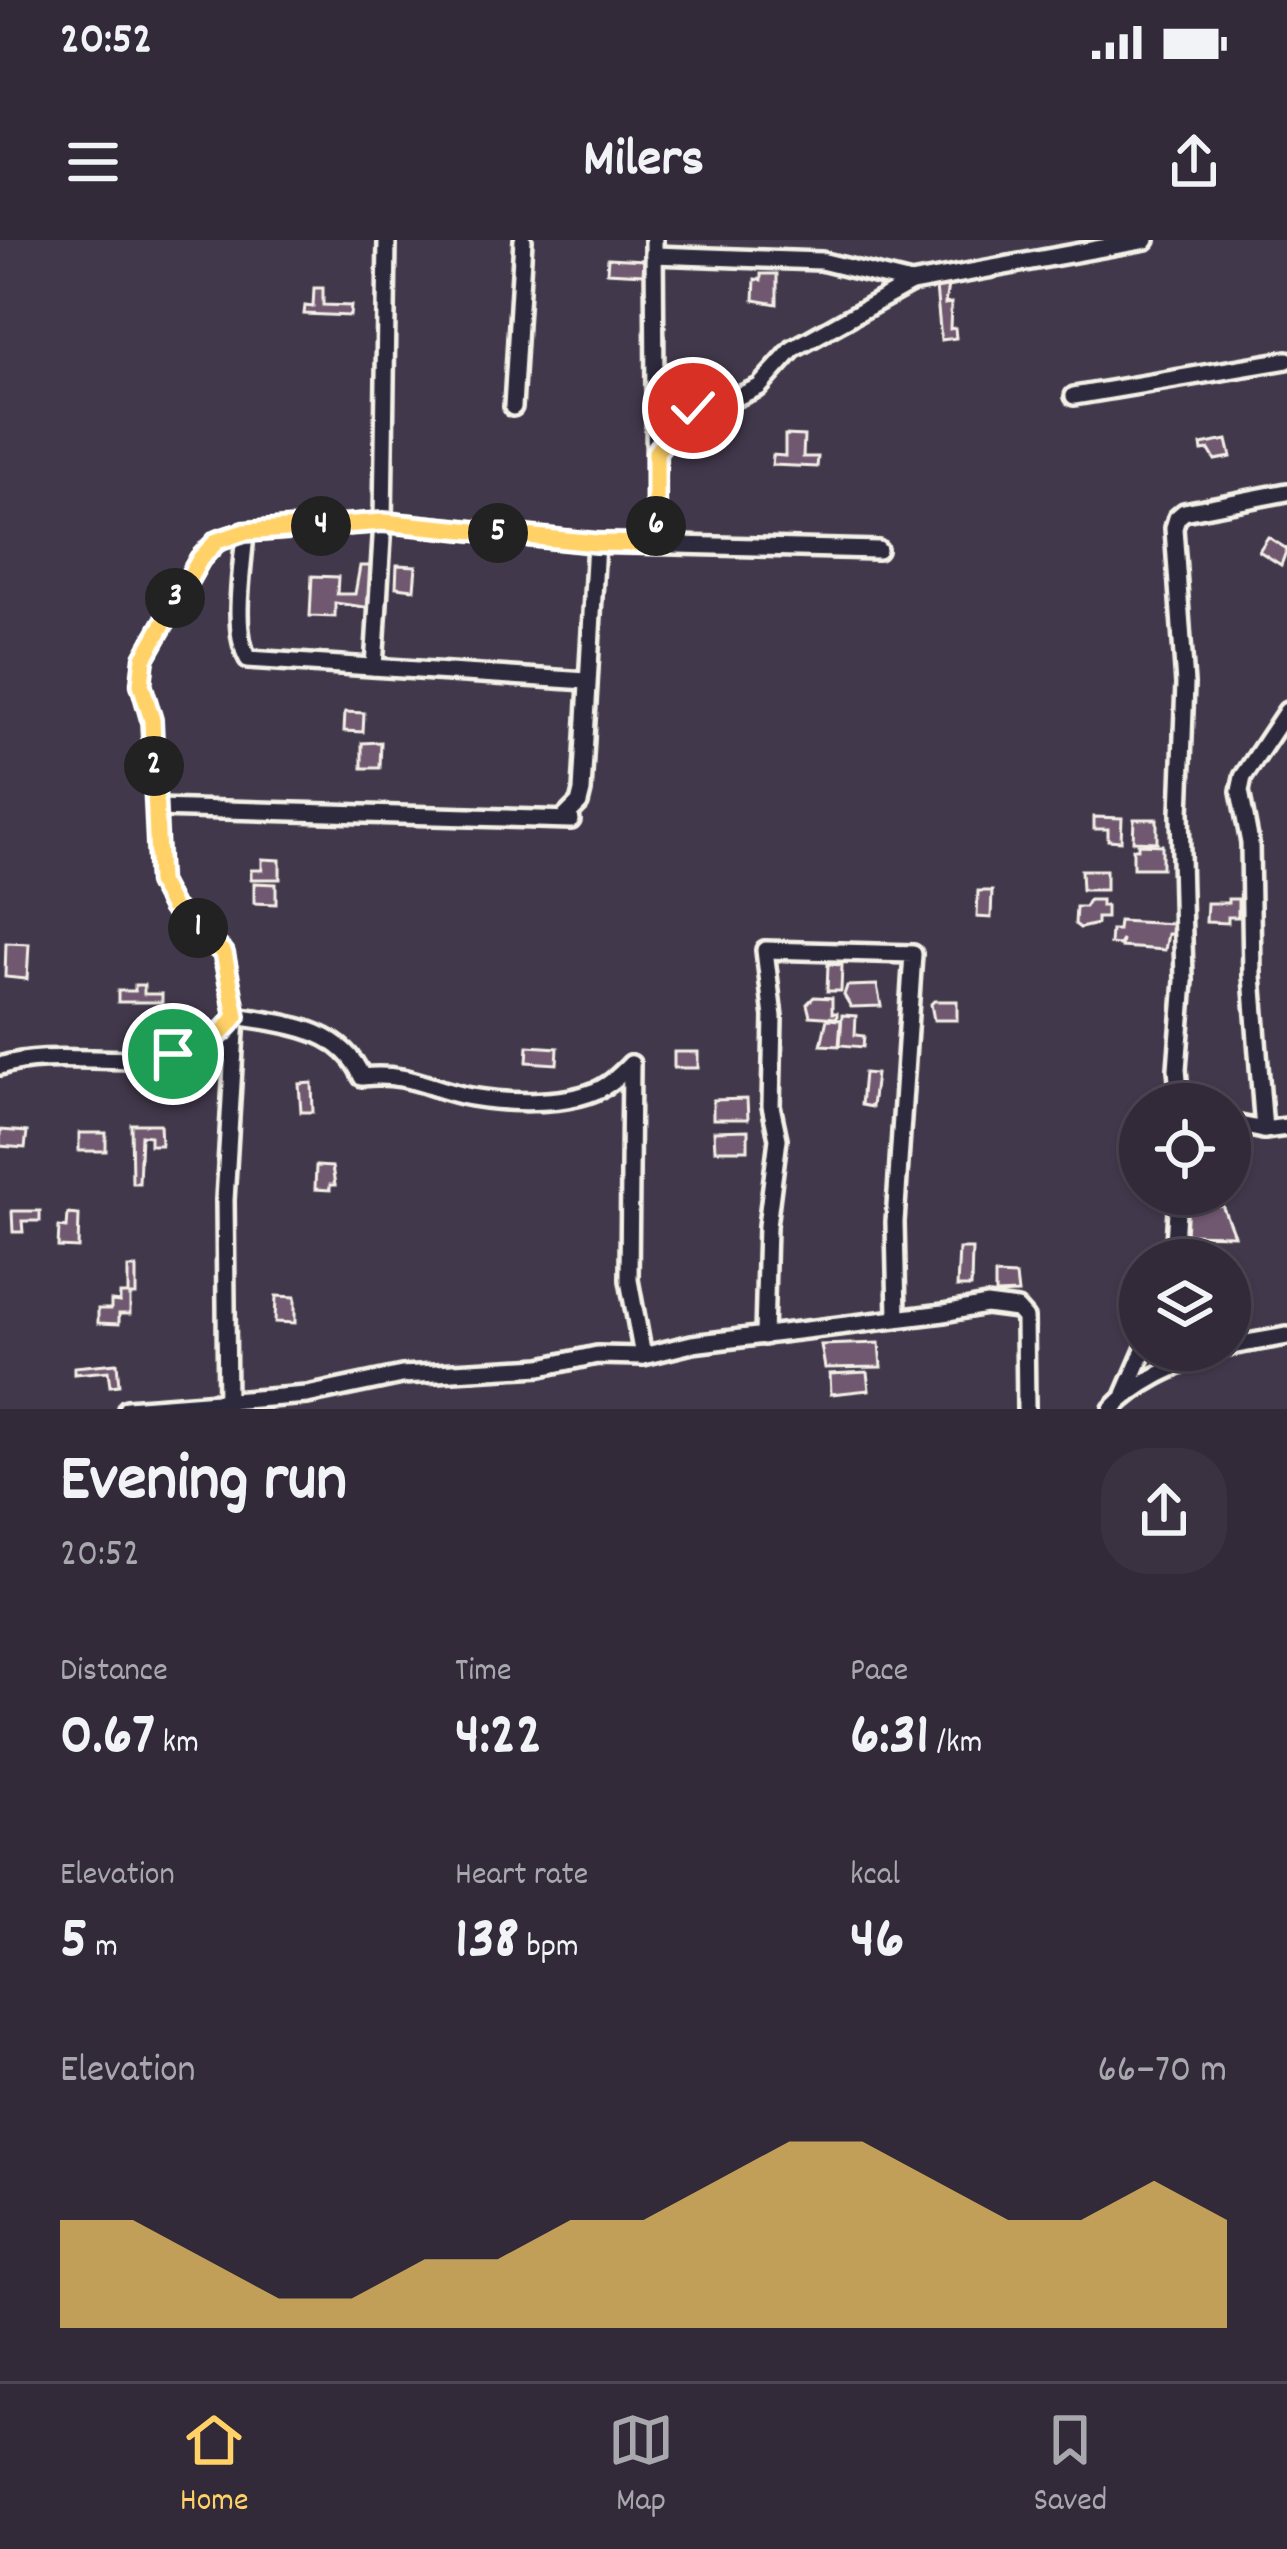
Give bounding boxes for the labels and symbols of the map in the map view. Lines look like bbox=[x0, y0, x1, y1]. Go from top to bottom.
pin bbox=[642, 357, 744, 459]
pin: 4 bbox=[291, 496, 351, 556]
pin: 6 bbox=[626, 496, 686, 556]
pin: 5 bbox=[468, 503, 528, 563]
pin: 3 bbox=[145, 568, 205, 628]
pin: 2 bbox=[124, 736, 184, 796]
pin: 1 bbox=[168, 898, 228, 958]
pin bbox=[122, 1003, 224, 1105]

